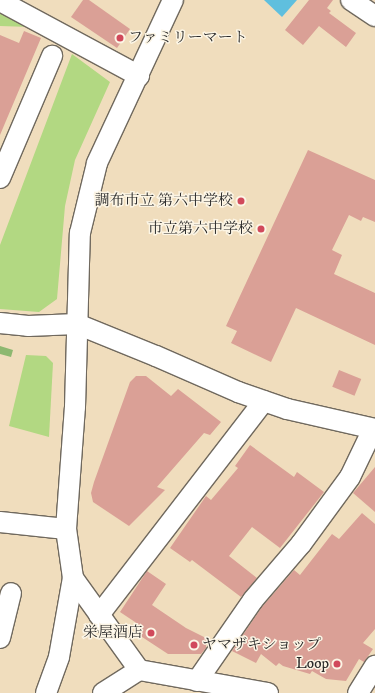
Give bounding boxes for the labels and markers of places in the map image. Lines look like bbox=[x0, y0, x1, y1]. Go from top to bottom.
place label: ファミリーマート bbox=[128, 29, 248, 47]
marker: ファミリーマート bbox=[115, 33, 125, 43]
place label: 調布市立 第六中学校 bbox=[95, 192, 233, 210]
marker: 調布市立 第六中学校 bbox=[236, 196, 246, 206]
place label: 市立第六中学校 bbox=[148, 220, 253, 238]
marker: 市立第六中学校 bbox=[256, 224, 266, 234]
place label: 栄屋酒店 bbox=[83, 624, 143, 642]
marker: 栄屋酒店 bbox=[146, 628, 156, 638]
place label: ヤマザキショップ bbox=[202, 636, 322, 654]
marker: ヤマザキショップ bbox=[189, 640, 199, 650]
place label: Loop bbox=[296, 655, 329, 673]
marker: Loop bbox=[332, 659, 342, 669]

